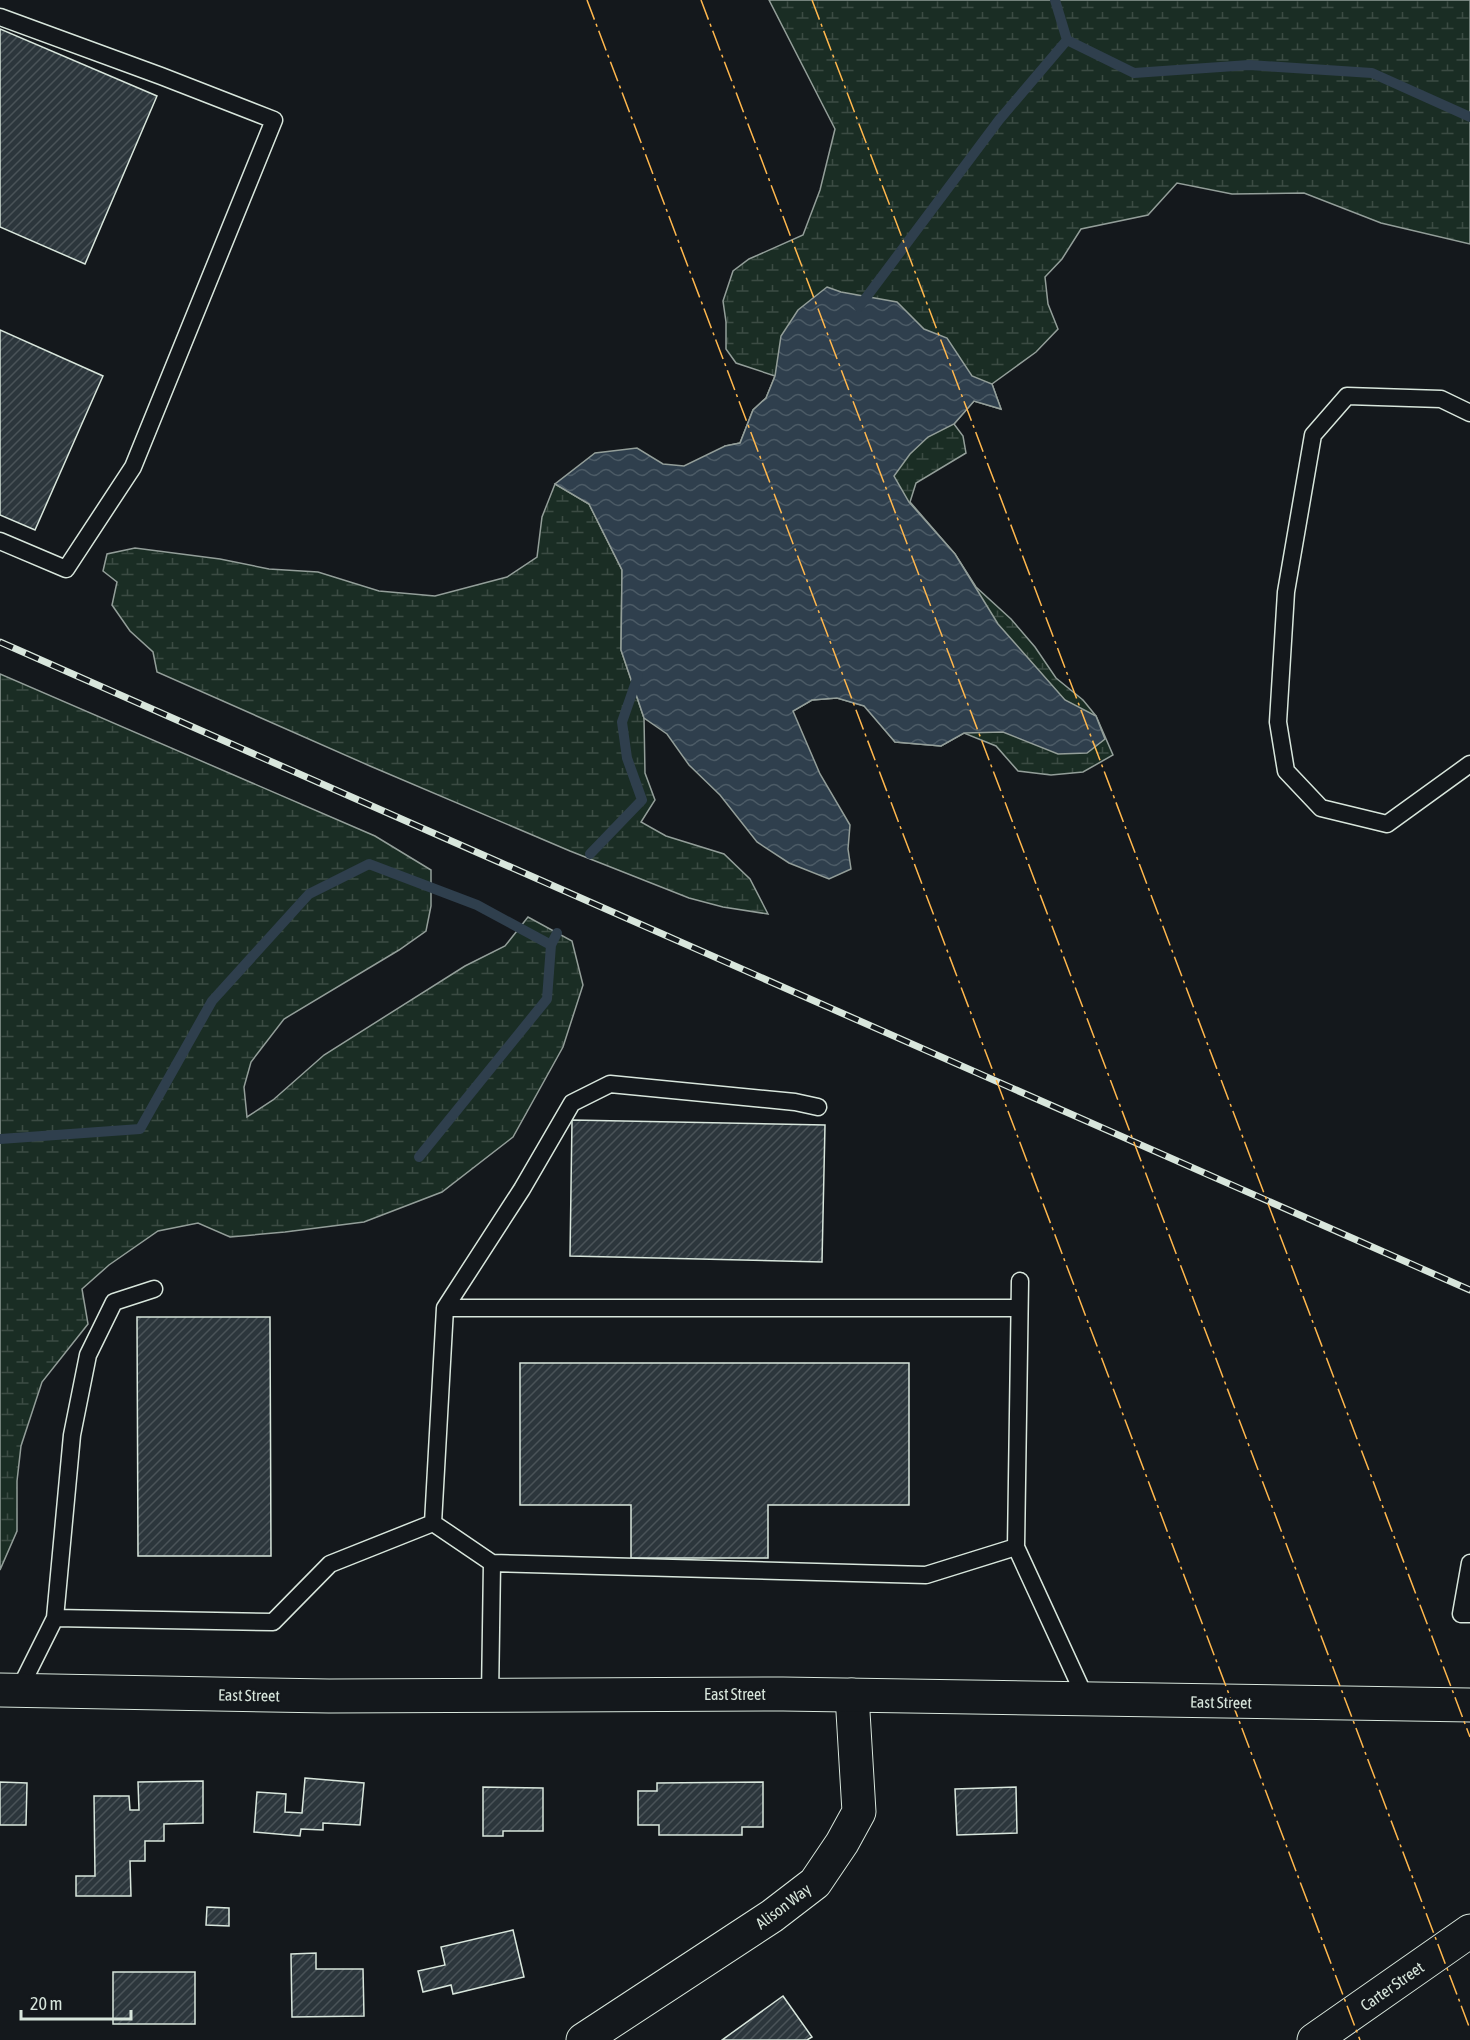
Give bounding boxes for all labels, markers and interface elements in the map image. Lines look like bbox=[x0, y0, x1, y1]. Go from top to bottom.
street label: East Street bbox=[218, 1685, 280, 1705]
street label: East Street bbox=[704, 1685, 766, 1703]
street label: East Street bbox=[1190, 1692, 1252, 1712]
street label: Alison Way bbox=[752, 1879, 815, 1933]
street label: Carter Street bbox=[1357, 1957, 1427, 2014]
scale bar bbox=[21, 1983, 130, 2021]
text: 20 m bbox=[30, 1993, 62, 2014]

